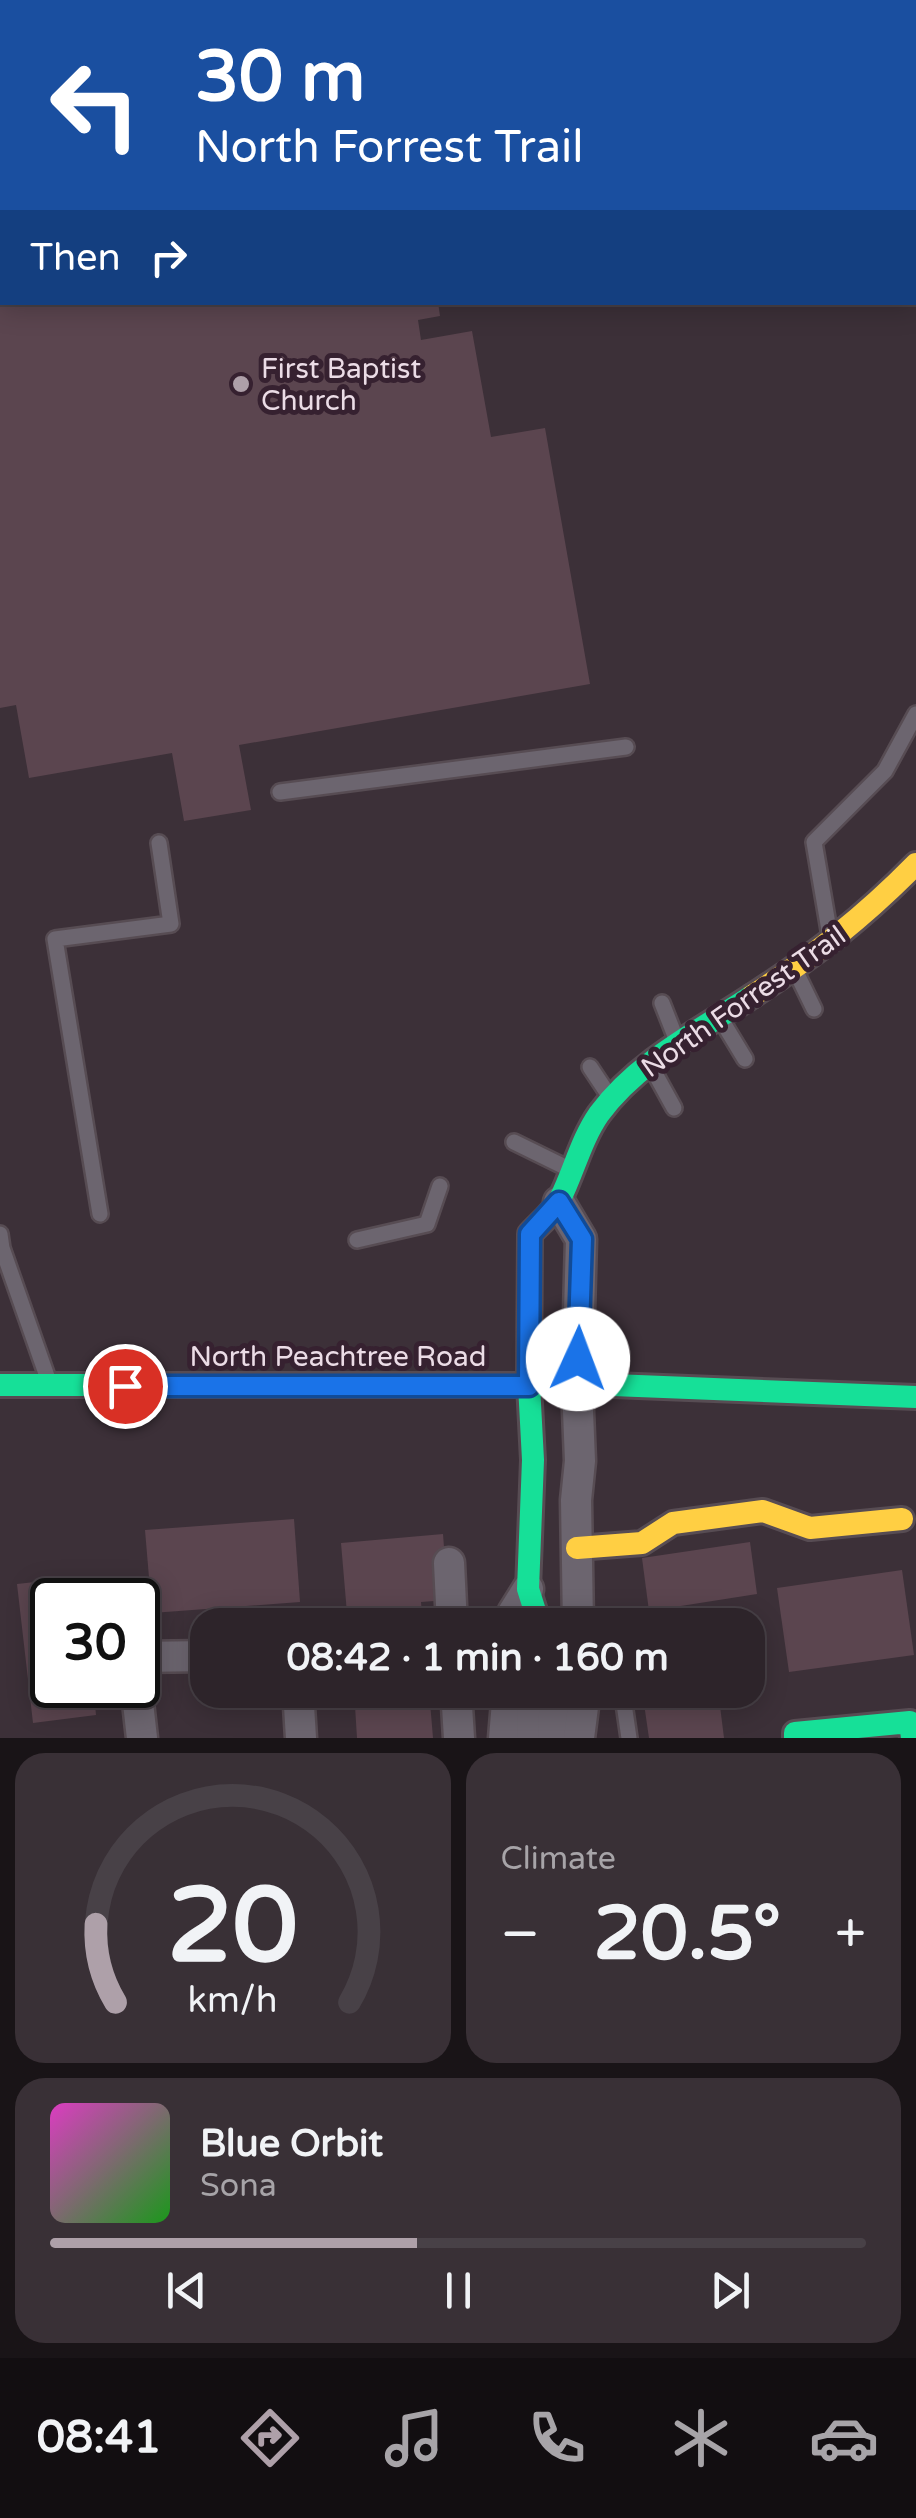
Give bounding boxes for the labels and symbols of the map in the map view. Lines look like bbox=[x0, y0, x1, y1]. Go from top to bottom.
place label: First Baptist Church bbox=[261, 352, 421, 418]
marker: First Baptist Church bbox=[230, 373, 252, 395]
street label: North Forrest Trail bbox=[635, 919, 852, 1085]
position arrow bbox=[526, 1307, 630, 1411]
street label: North Peachtree Road bbox=[190, 1340, 486, 1374]
pin bbox=[83, 1344, 168, 1429]
speed limit sign: 30 bbox=[30, 1578, 160, 1708]

